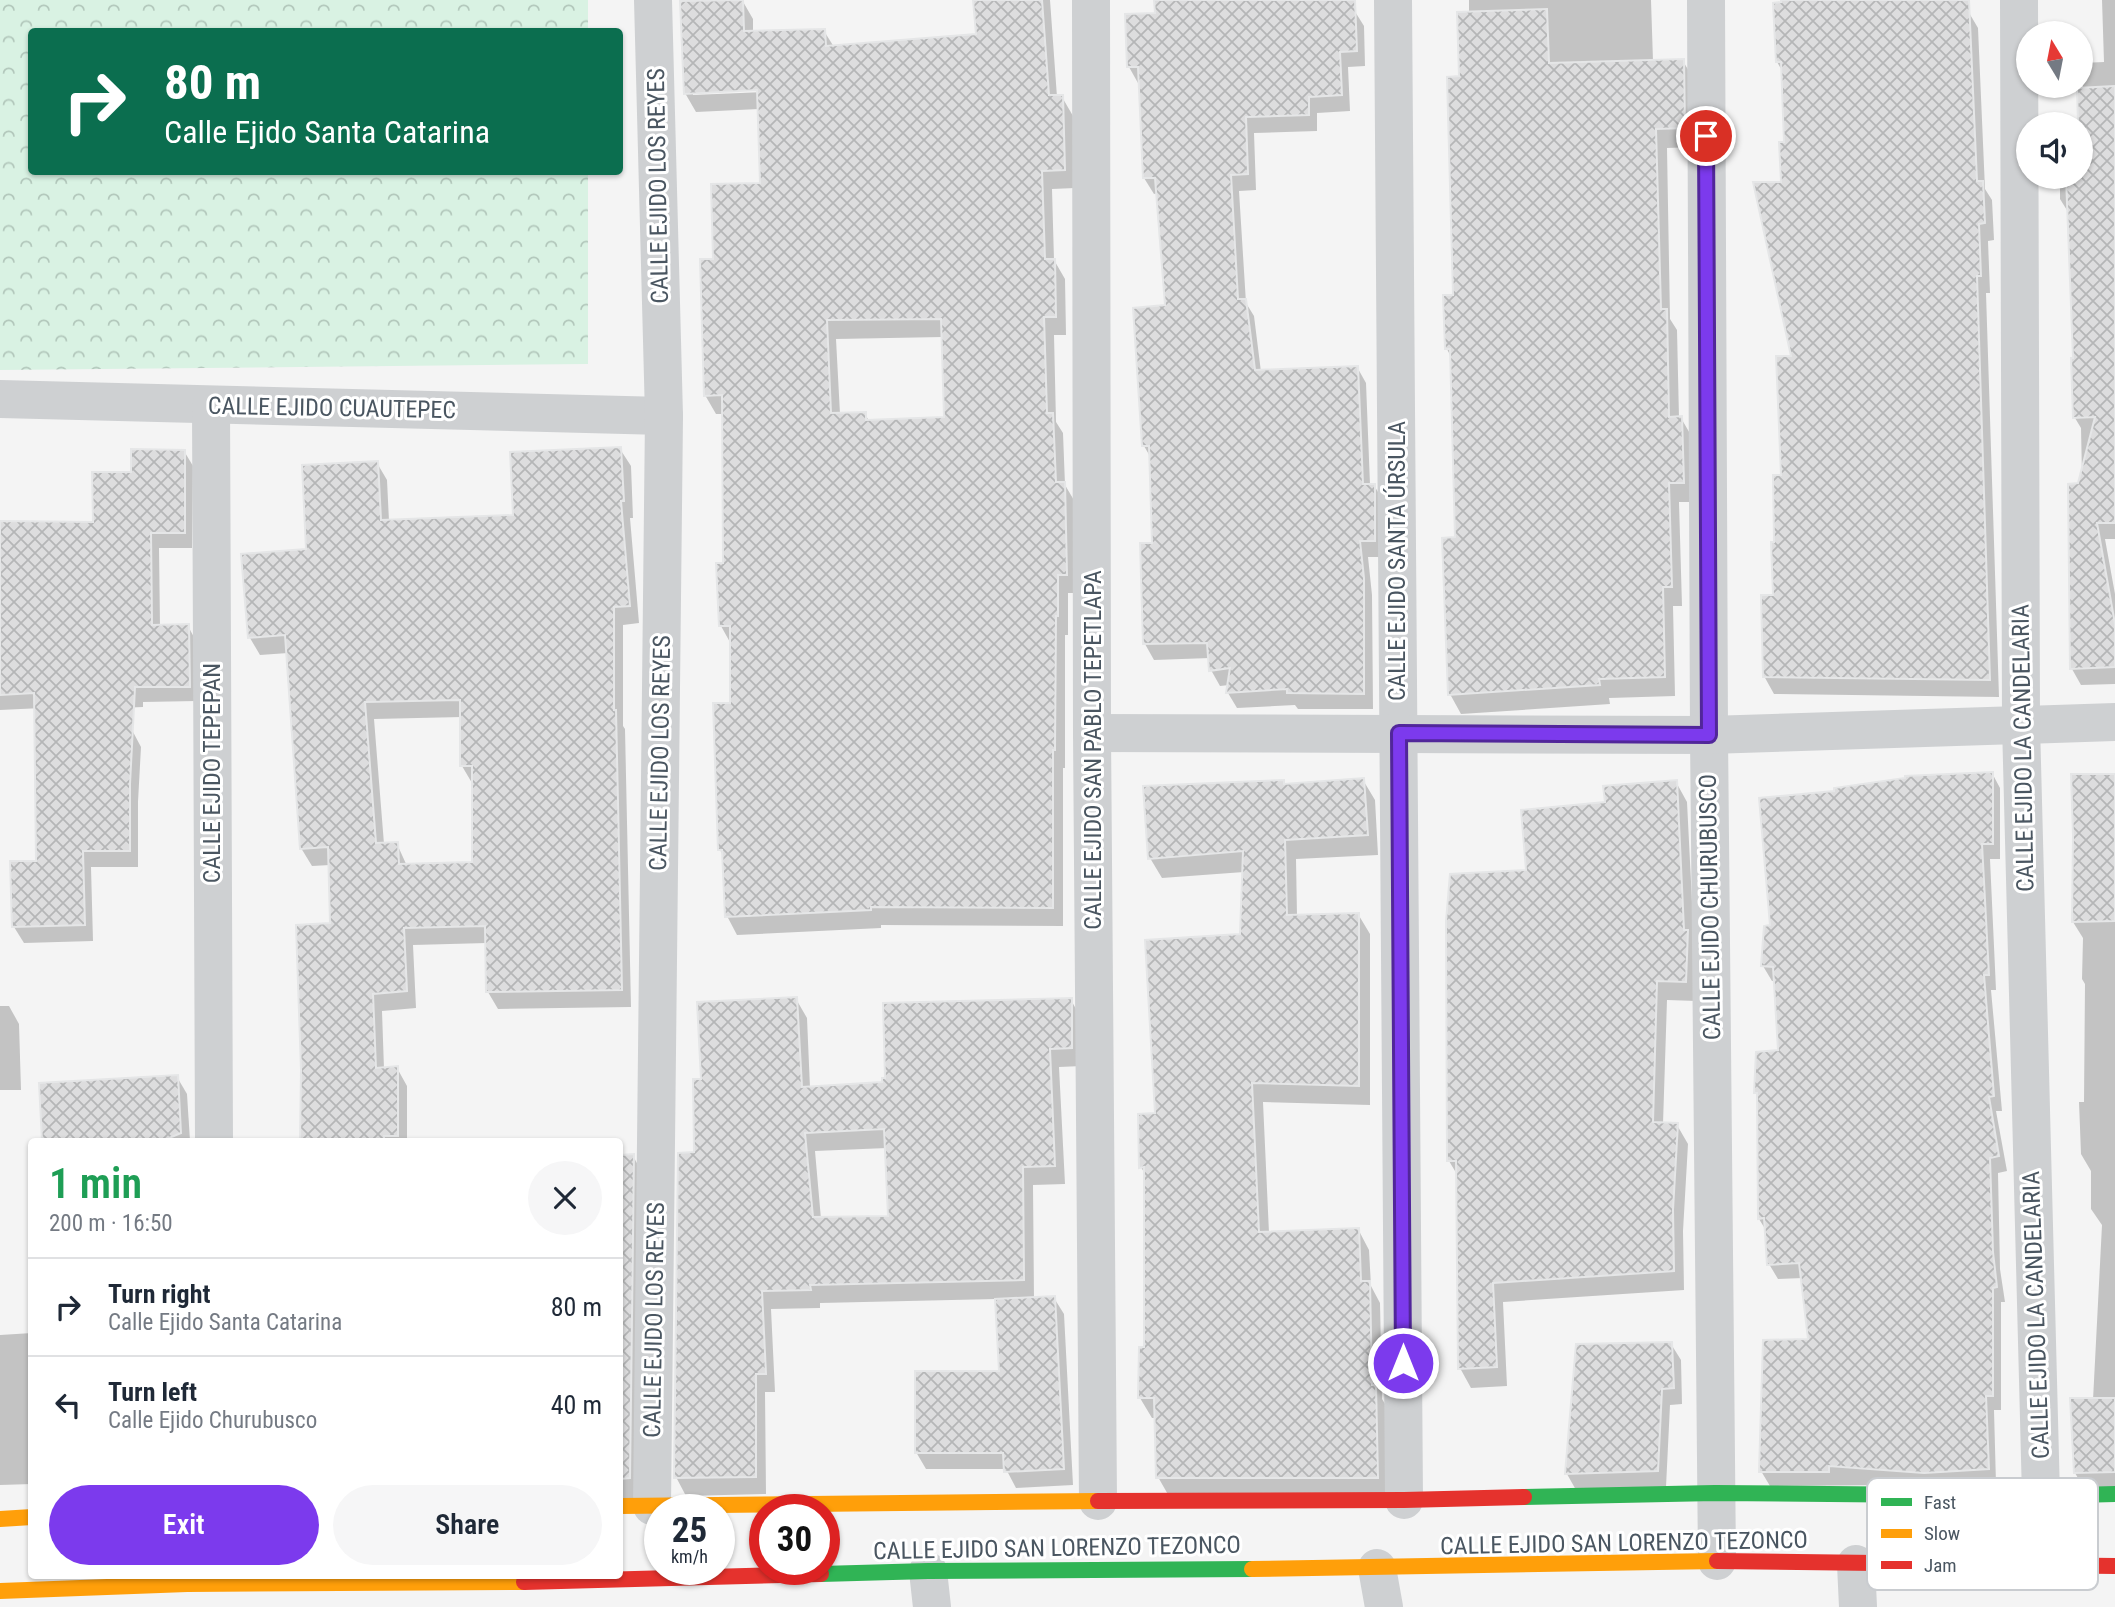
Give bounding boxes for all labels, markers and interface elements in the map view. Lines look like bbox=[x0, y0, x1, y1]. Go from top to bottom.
north arrow bbox=[2016, 21, 2093, 98]
map controls bbox=[2016, 21, 2093, 189]
text: 80 m bbox=[164, 54, 261, 111]
icon: right bbox=[49, 56, 140, 147]
street label: CALLE EJIDO LOS REYES bbox=[642, 68, 674, 304]
pin bbox=[1676, 106, 1736, 166]
button: sound bbox=[2016, 112, 2093, 189]
text: Calle Ejido Santa Catarina bbox=[164, 113, 490, 151]
icon: arrive bbox=[1687, 117, 1725, 155]
street label: CALLE EJIDO CUAUTEPEC bbox=[208, 392, 456, 424]
street label: CALLE EJIDO SANTA ÚRSULA bbox=[1383, 421, 1411, 701]
street label: CALLE EJIDO SAN PABLO TEPETLAPA bbox=[1079, 570, 1107, 930]
street label: CALLE EJIDO LA CANDELARIA bbox=[2006, 604, 2040, 892]
street label: CALLE EJIDO LOS REYES bbox=[644, 635, 676, 871]
street label: CALLE EJIDO TEPEPAN bbox=[198, 663, 226, 883]
street label: CALLE EJIDO CHURUBUSCO bbox=[1694, 774, 1726, 1040]
text: 1 min bbox=[49, 1159, 142, 1208]
button: close bbox=[528, 1161, 602, 1235]
street label: CALLE EJIDO LA CANDELARIA bbox=[2017, 1170, 2055, 1459]
street label: CALLE EJIDO LOS REYES bbox=[638, 1202, 670, 1438]
text: 200 m · 16:50 bbox=[49, 1210, 173, 1237]
text: Turn right bbox=[108, 1279, 210, 1309]
icon: right bbox=[49, 1288, 87, 1326]
text: 80 m bbox=[551, 1292, 602, 1322]
text: Calle Ejido Santa Catarina bbox=[108, 1309, 342, 1336]
position arrow bbox=[1366, 1326, 1440, 1400]
text: Turn left bbox=[108, 1377, 197, 1407]
icon: left bbox=[49, 1386, 87, 1424]
text: 40 m bbox=[551, 1390, 602, 1420]
text: Calle Ejido Churubusco bbox=[108, 1407, 317, 1434]
legend bbox=[1867, 1478, 2098, 1590]
button: Exit bbox=[49, 1485, 319, 1565]
button: Share bbox=[333, 1485, 602, 1565]
text: Fast bbox=[1924, 1491, 1956, 1514]
speed limit sign: 30 bbox=[749, 1494, 840, 1585]
text: 25 bbox=[672, 1510, 707, 1551]
text: Slow bbox=[1924, 1522, 1960, 1545]
street label: CALLE EJIDO SAN LORENZO TEZONCO bbox=[1440, 1526, 1808, 1560]
street label: CALLE EJIDO SAN LORENZO TEZONCO bbox=[873, 1531, 1241, 1565]
text: km/h bbox=[671, 1546, 708, 1567]
text: Jam bbox=[1924, 1554, 1957, 1577]

